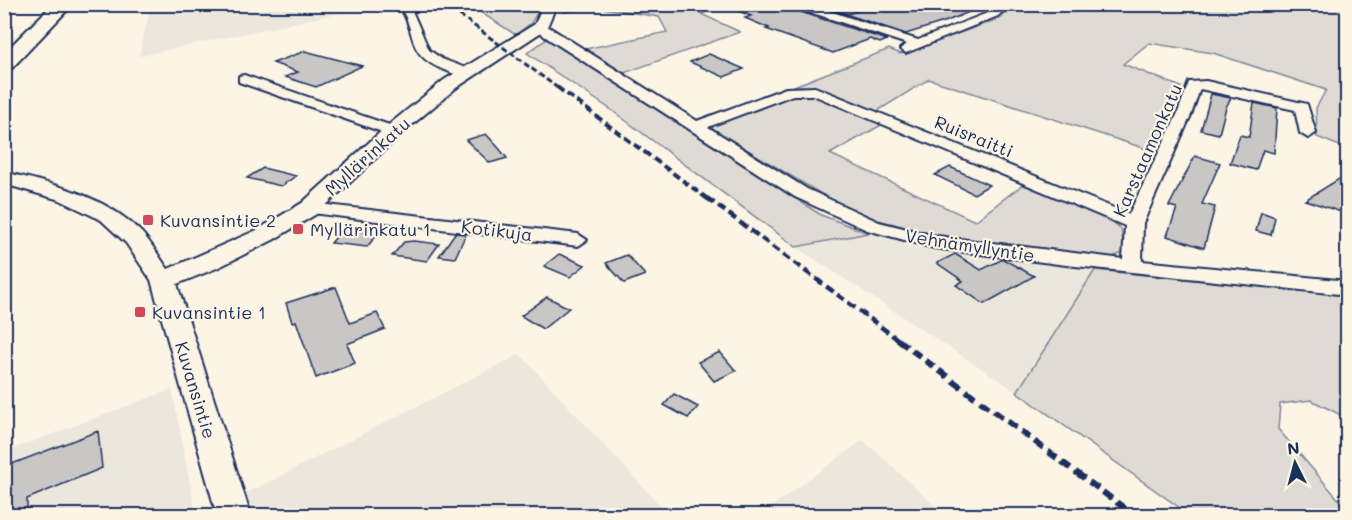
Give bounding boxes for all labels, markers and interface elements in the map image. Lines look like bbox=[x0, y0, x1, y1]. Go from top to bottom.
street label: Karstaamonkatu bbox=[1107, 79, 1187, 221]
street label: Ruisraitti bbox=[931, 109, 1017, 163]
street label: Myllärinkatu bbox=[319, 111, 415, 201]
place label: Kuvansintie 2 bbox=[160, 208, 276, 232]
marker: Kuvansintie 2 bbox=[141, 213, 155, 227]
street label: Kotikuja bbox=[460, 214, 534, 246]
place label: Myllärinkatu 1 bbox=[310, 217, 431, 241]
marker: Myllärinkatu 1 bbox=[291, 222, 305, 236]
street label: Vehnämyllyntie bbox=[904, 223, 1036, 267]
place label: Kuvansintie 1 bbox=[152, 300, 266, 324]
marker: Kuvansintie 1 bbox=[133, 305, 147, 319]
street label: Kuvansintie bbox=[170, 339, 222, 441]
north arrow bbox=[1265, 433, 1325, 493]
text: N bbox=[1286, 437, 1301, 459]

